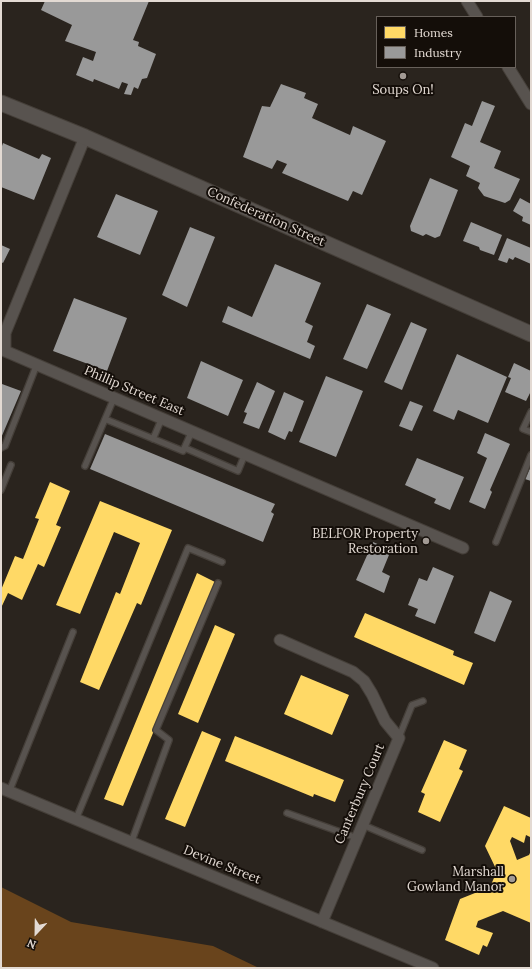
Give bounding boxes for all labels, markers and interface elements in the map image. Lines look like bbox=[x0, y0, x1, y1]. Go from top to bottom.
legend bbox=[376, 16, 516, 68]
text: Homes bbox=[414, 25, 453, 40]
text: Industry bbox=[414, 45, 461, 60]
marker: Soups On! bbox=[398, 71, 408, 81]
place label: Soups On! bbox=[372, 82, 434, 98]
street label: Confederation Street bbox=[205, 184, 327, 250]
street label: Phillip Street East bbox=[82, 363, 186, 419]
place label: BELFOR Property Restoration bbox=[312, 526, 418, 557]
marker: BELFOR Property Restoration bbox=[421, 536, 431, 546]
street label: Canterbury Court bbox=[332, 741, 388, 847]
street label: Devine Street bbox=[181, 842, 263, 888]
place label: Marshall Gowland Manor bbox=[407, 864, 504, 895]
marker: Marshall Gowland Manor bbox=[507, 874, 517, 884]
north arrow bbox=[16, 913, 56, 953]
text: N bbox=[25, 936, 38, 952]

